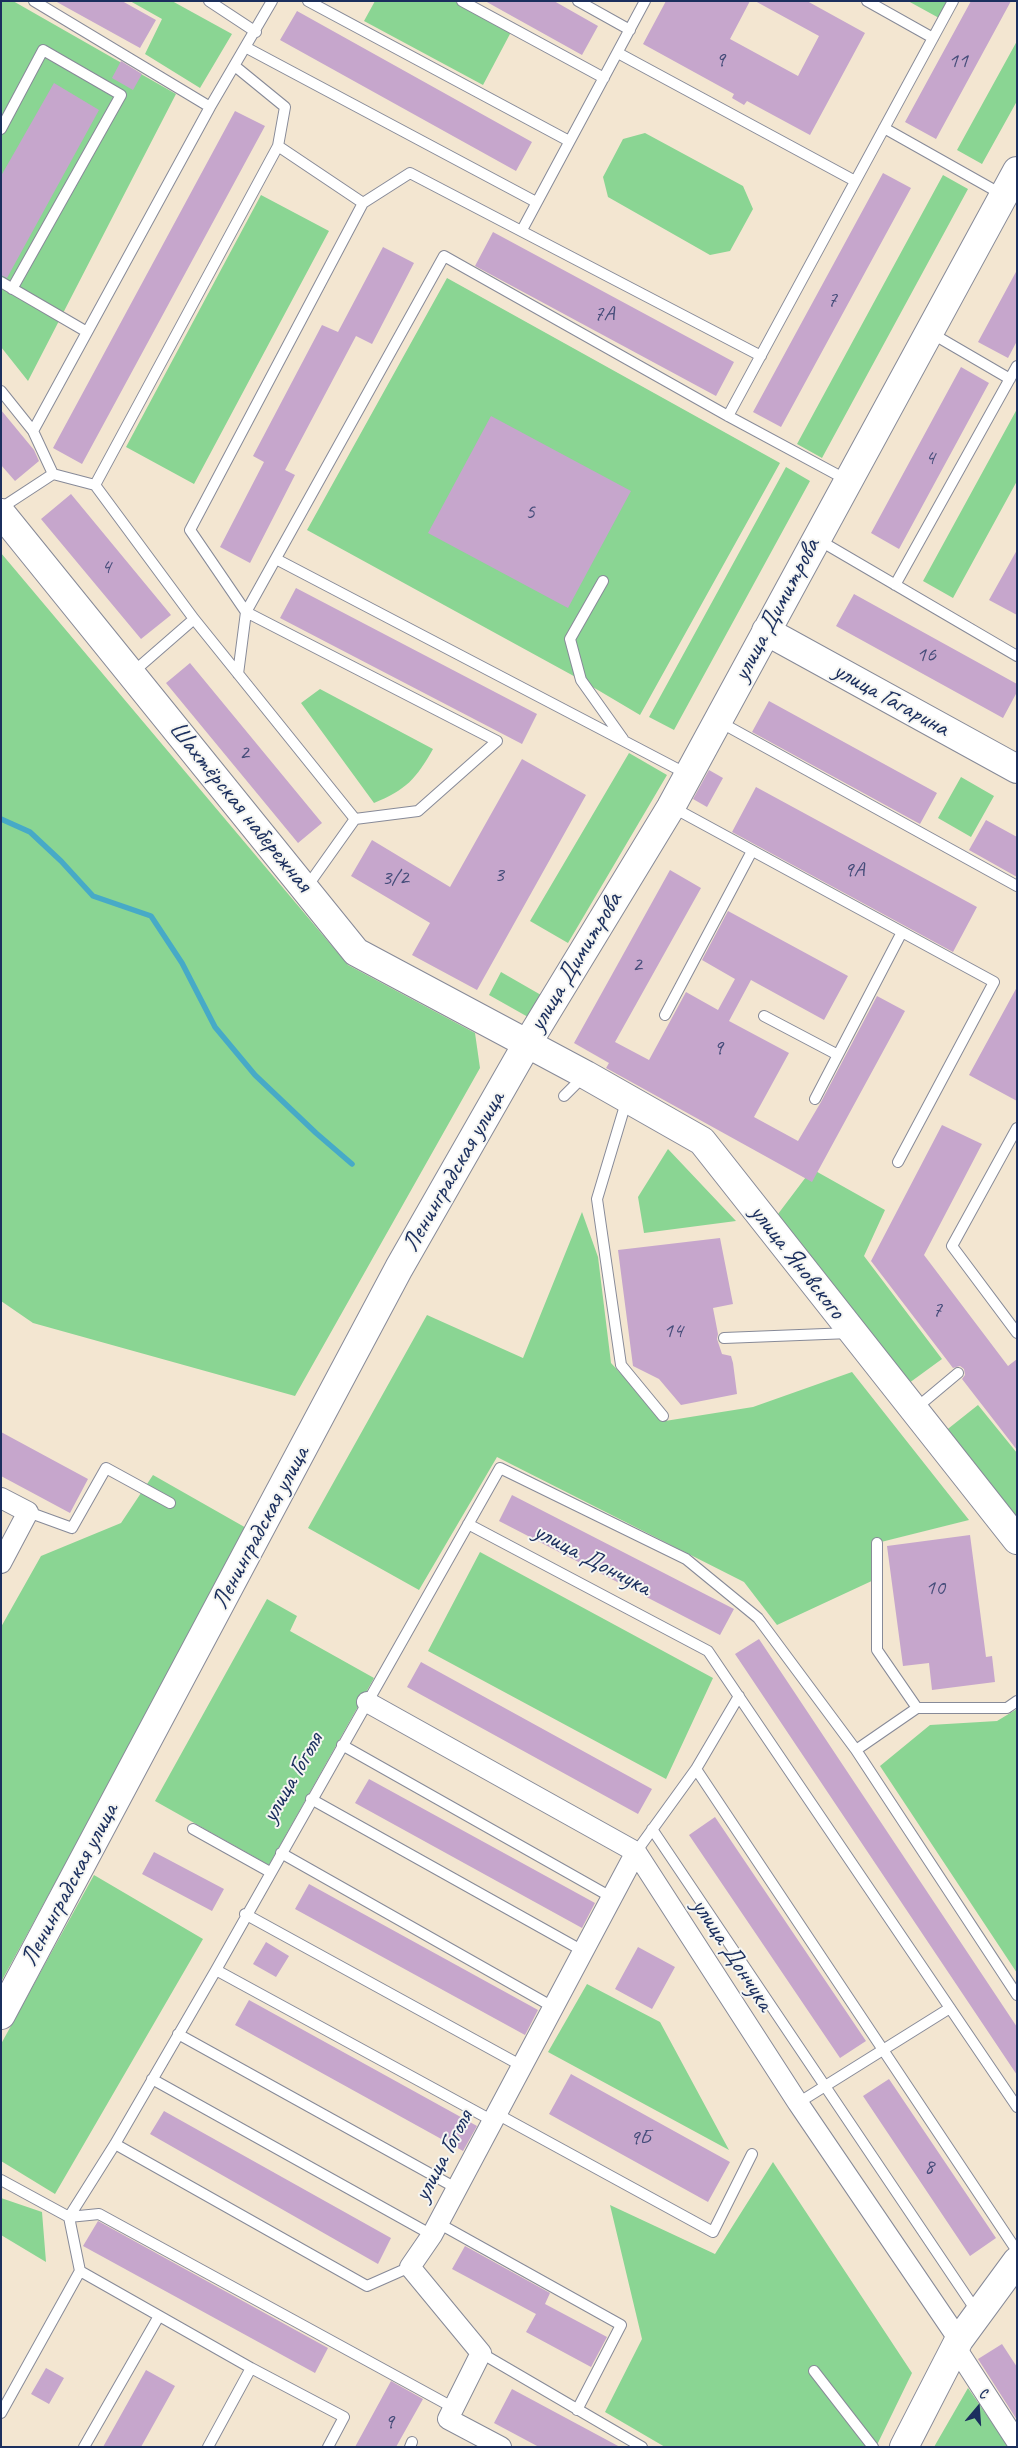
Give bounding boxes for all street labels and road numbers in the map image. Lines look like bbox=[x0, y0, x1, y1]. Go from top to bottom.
street label: улица Димитрова bbox=[727, 534, 827, 686]
street label: улица Гагарина bbox=[828, 656, 954, 744]
street label: Шахтёрская набережная bbox=[162, 716, 318, 898]
street label: улица Димитрова bbox=[523, 887, 629, 1037]
street label: Ленинградская улица bbox=[396, 1087, 512, 1257]
street label: улица Яновского bbox=[743, 1199, 851, 1325]
street label: Ленинградская улица bbox=[206, 1442, 316, 1614]
street label: улица Дончука bbox=[528, 1517, 656, 1603]
street label: улица Гоголя bbox=[255, 1728, 331, 1828]
street label: Ленинградская улица bbox=[15, 1799, 125, 1971]
street label: улица Дончука bbox=[684, 1893, 780, 2017]
street label: улица Гоголя bbox=[408, 2105, 480, 2207]

